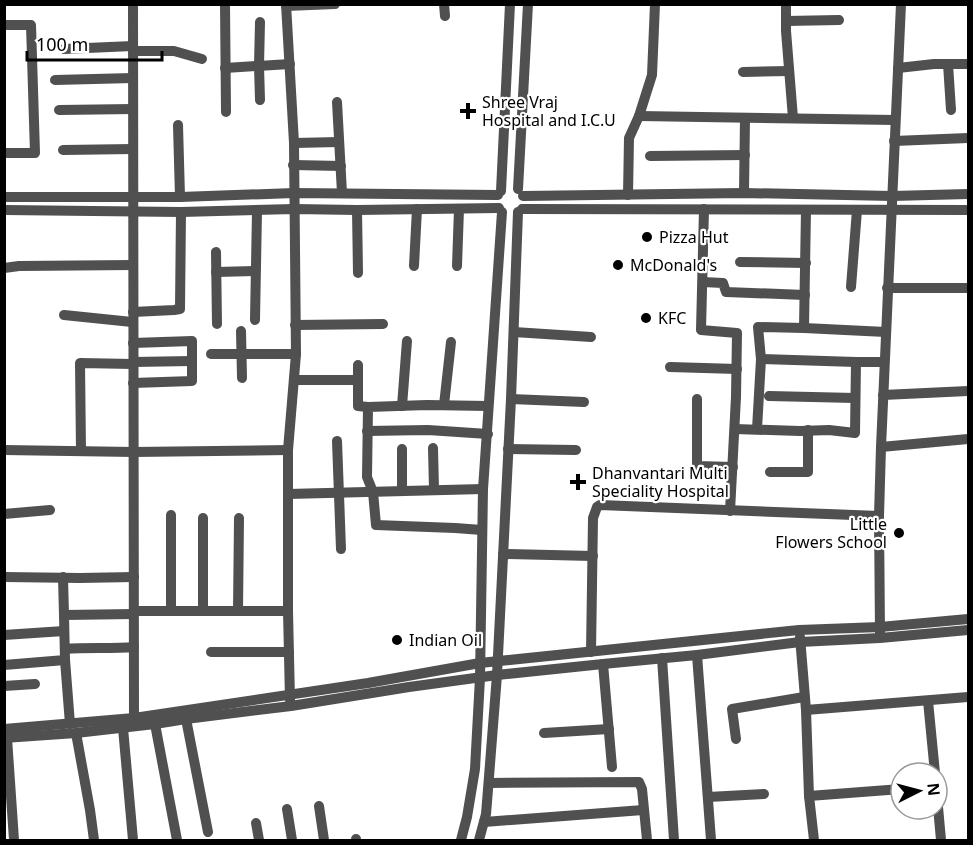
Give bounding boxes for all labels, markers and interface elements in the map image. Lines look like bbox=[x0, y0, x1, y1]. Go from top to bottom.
scale bar bbox=[27, 24, 162, 62]
text: 100 m bbox=[36, 32, 88, 56]
place label: Shree Vraj Hospital and I.C.U bbox=[482, 91, 616, 131]
marker: Shree Vraj Hospital and I.C.U bbox=[459, 102, 477, 120]
place label: Pizza Hut bbox=[659, 226, 729, 248]
marker: Pizza Hut bbox=[640, 230, 654, 244]
place label: McDonald's bbox=[630, 254, 717, 276]
marker: McDonald's bbox=[611, 258, 625, 272]
place label: KFC bbox=[658, 307, 686, 329]
marker: KFC bbox=[639, 311, 653, 325]
place label: Dhanvantari Multi Speciality Hospital bbox=[592, 462, 729, 502]
marker: Dhanvantari Multi Speciality Hospital bbox=[569, 473, 587, 491]
place label: Little Flowers School bbox=[775, 513, 887, 553]
marker: Little Flowers School bbox=[892, 526, 906, 540]
place label: Indian Oil bbox=[409, 629, 482, 651]
marker: Indian Oil bbox=[390, 633, 404, 647]
north arrow bbox=[889, 761, 949, 821]
text: N bbox=[922, 782, 946, 797]

